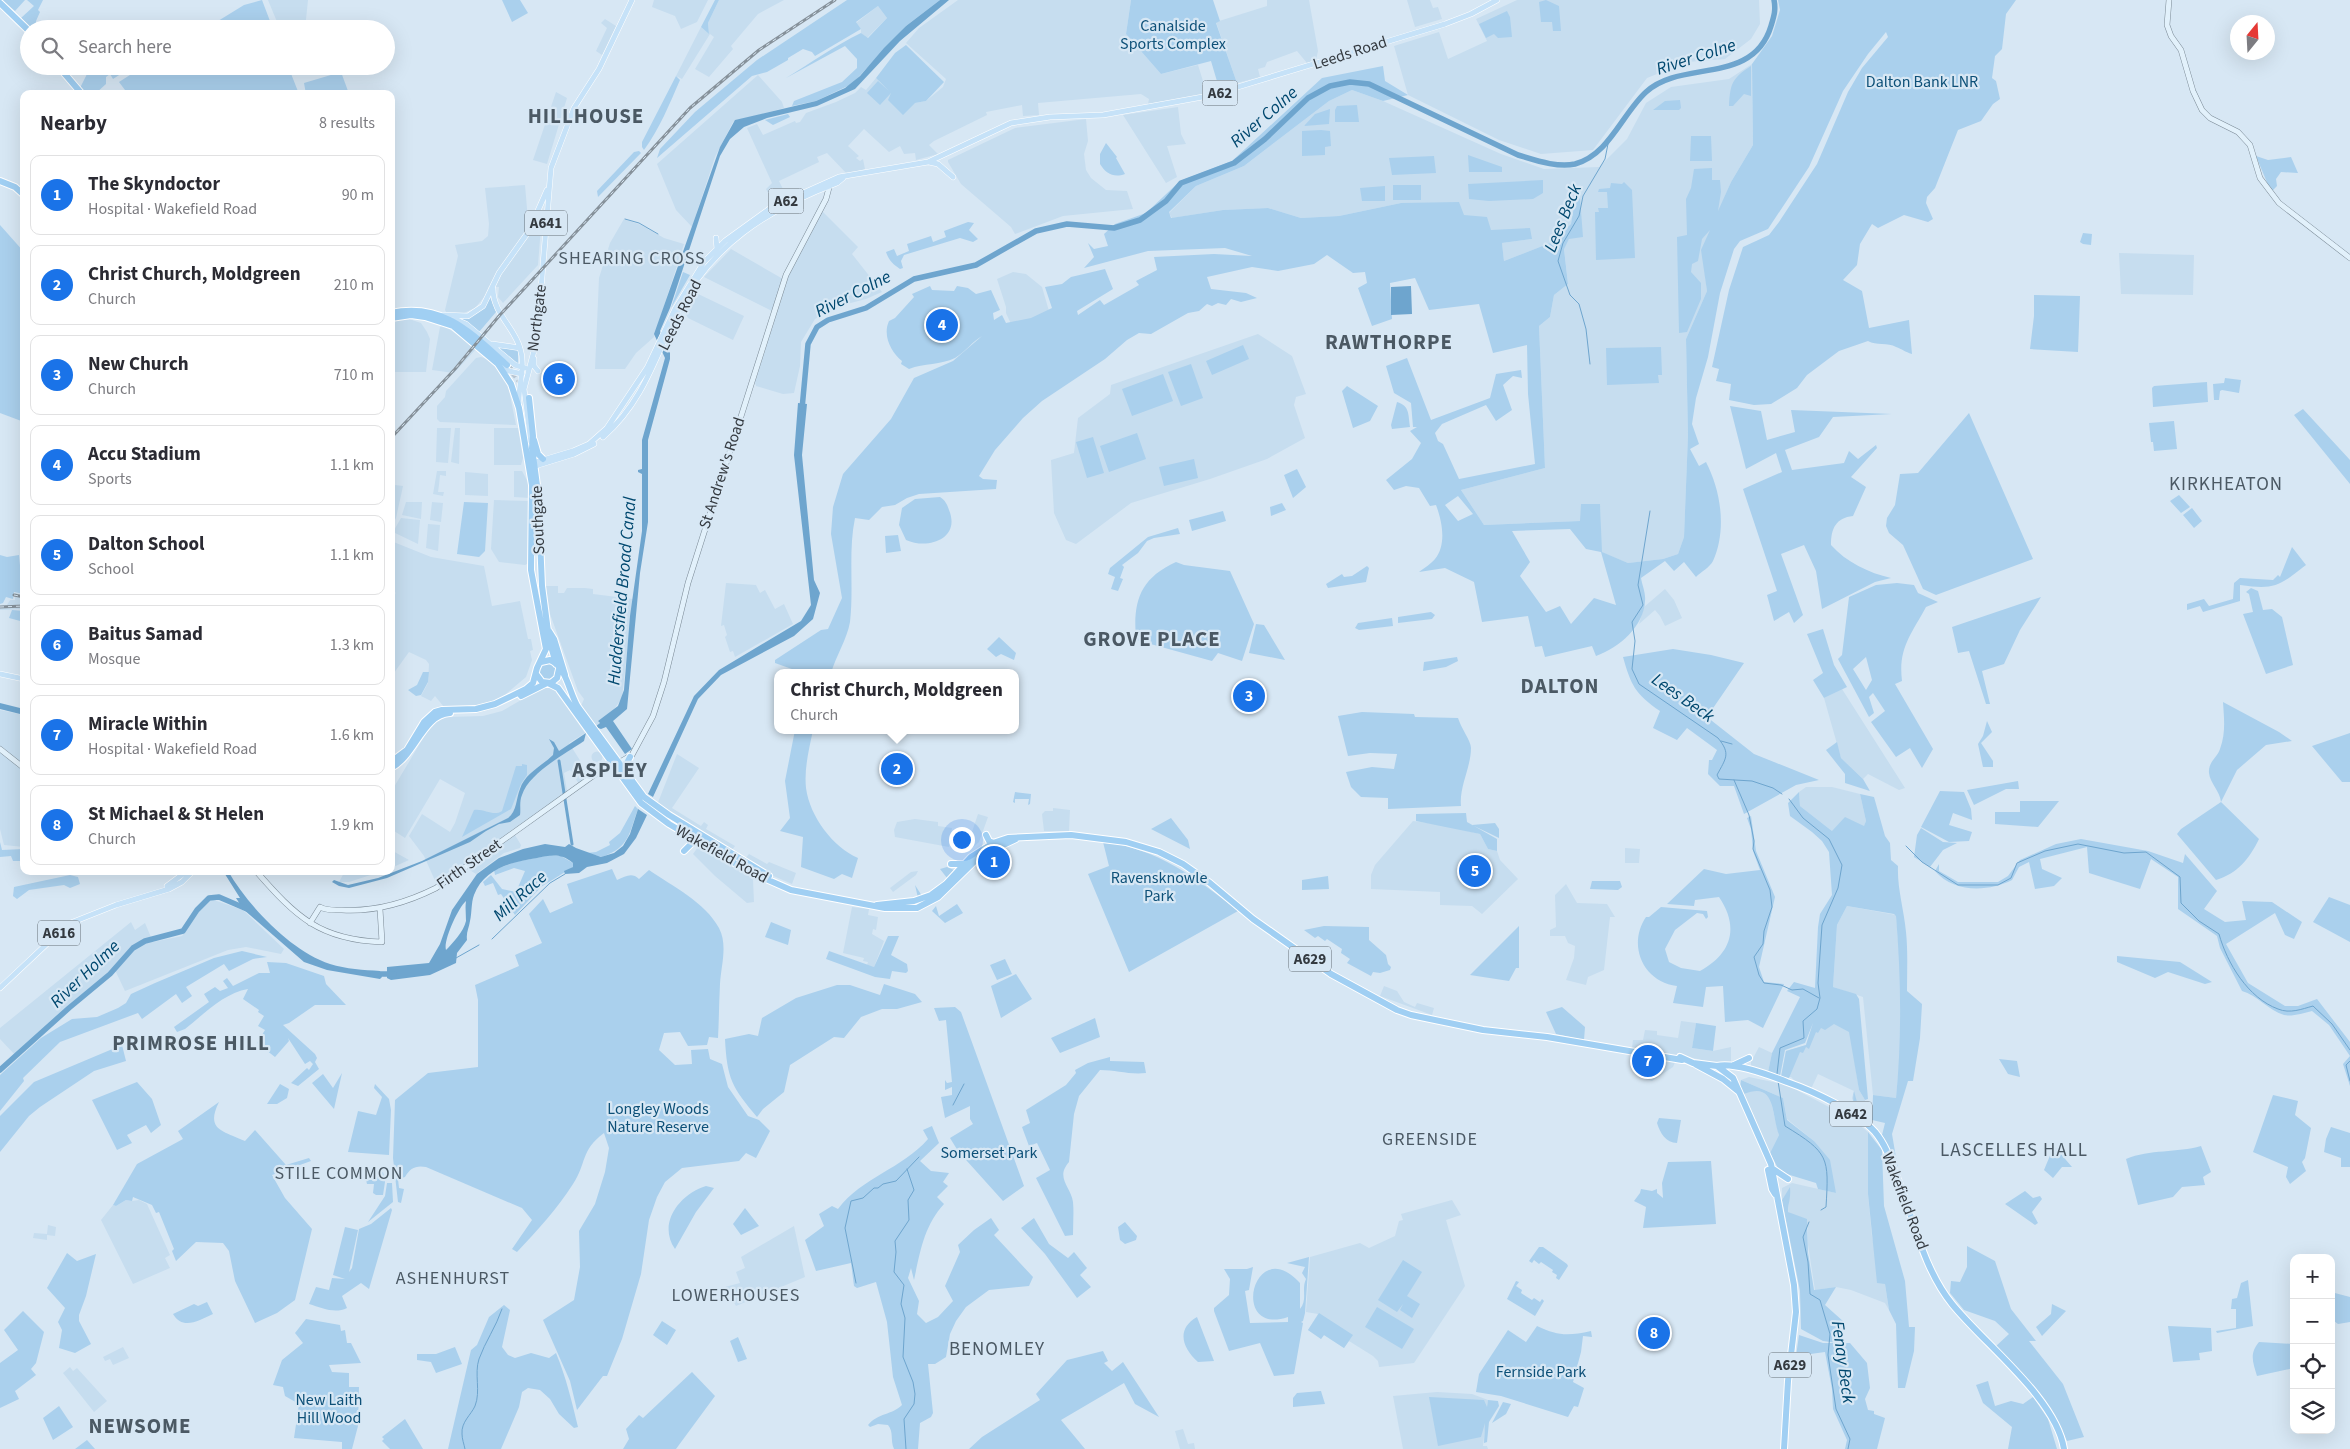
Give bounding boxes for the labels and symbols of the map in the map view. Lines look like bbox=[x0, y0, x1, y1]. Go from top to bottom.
park label: Canalside Sports Complex bbox=[1120, 15, 1226, 55]
north arrow bbox=[2230, 15, 2275, 60]
street label: Leeds Road bbox=[1310, 31, 1390, 75]
water label: River Colne bbox=[1653, 32, 1739, 82]
park label: Dalton Bank LNR bbox=[1866, 71, 1978, 93]
road number: A62 bbox=[1202, 80, 1238, 106]
water label: River Colne bbox=[1225, 80, 1304, 153]
district label: HILLHOUSE bbox=[528, 101, 644, 131]
water label: Lees Beck bbox=[1538, 180, 1588, 256]
road number: A62 bbox=[768, 188, 804, 214]
road number: A641 bbox=[525, 210, 567, 236]
district label: SHEARING CROSS bbox=[558, 246, 706, 271]
water label: River Colne bbox=[811, 264, 896, 324]
street label: Leeds Road bbox=[653, 276, 707, 354]
street label: Northgate bbox=[522, 283, 552, 353]
pin: 4 bbox=[926, 306, 958, 344]
district label: RAWTHORPE bbox=[1325, 327, 1453, 357]
pin: 6 bbox=[543, 360, 575, 398]
street label: St Andrew's Road bbox=[694, 414, 750, 532]
district label: KIRKHEATON bbox=[2169, 471, 2283, 498]
street label: Southgate bbox=[526, 485, 550, 555]
water label: Huddersfield Broad Canal bbox=[601, 495, 643, 686]
district label: GROVE PLACE bbox=[1083, 624, 1221, 654]
water label: Lees Beck bbox=[1647, 667, 1720, 729]
district label: DALTON bbox=[1521, 671, 1599, 701]
pin: 3 bbox=[1233, 677, 1265, 715]
pin: 2 bbox=[881, 750, 913, 788]
district label: ASPLEY bbox=[571, 755, 648, 785]
street label: Wakefield Road bbox=[672, 819, 772, 889]
your location bbox=[949, 827, 975, 853]
street label: Firth Street bbox=[432, 833, 506, 894]
pin: 1 bbox=[978, 843, 1010, 881]
pin: 5 bbox=[1459, 852, 1491, 890]
water label: Mill Race bbox=[487, 865, 553, 927]
park label: Ravensknowle Park bbox=[1111, 867, 1207, 907]
road number: A616 bbox=[38, 920, 80, 946]
water label: River Holme bbox=[44, 934, 126, 1014]
road number: A629 bbox=[1289, 946, 1331, 972]
district label: PRIMROSE HILL bbox=[112, 1028, 270, 1058]
pin: 7 bbox=[1632, 1042, 1664, 1080]
park label: Longley Woods Nature Reserve bbox=[607, 1098, 709, 1138]
road number: A642 bbox=[1830, 1102, 1872, 1126]
district label: GREENSIDE bbox=[1382, 1127, 1478, 1152]
district label: LASCELLES HALL bbox=[1940, 1137, 2088, 1164]
park label: Somerset Park bbox=[941, 1142, 1038, 1164]
street label: Wakefield Road bbox=[1876, 1149, 1934, 1253]
district label: STILE COMMON bbox=[275, 1161, 403, 1186]
district label: ASHENHURST bbox=[396, 1266, 510, 1291]
district label: LOWERHOUSES bbox=[672, 1283, 800, 1308]
pin: 8 bbox=[1638, 1314, 1670, 1352]
water label: Fenay Beck bbox=[1825, 1319, 1861, 1405]
district label: BENOMLEY bbox=[949, 1336, 1045, 1363]
road number: A629 bbox=[1769, 1352, 1811, 1378]
park label: Fernside Park bbox=[1496, 1361, 1586, 1383]
park label: New Laith Hill Wood bbox=[296, 1389, 362, 1429]
district label: NEWSOME bbox=[88, 1411, 192, 1441]

